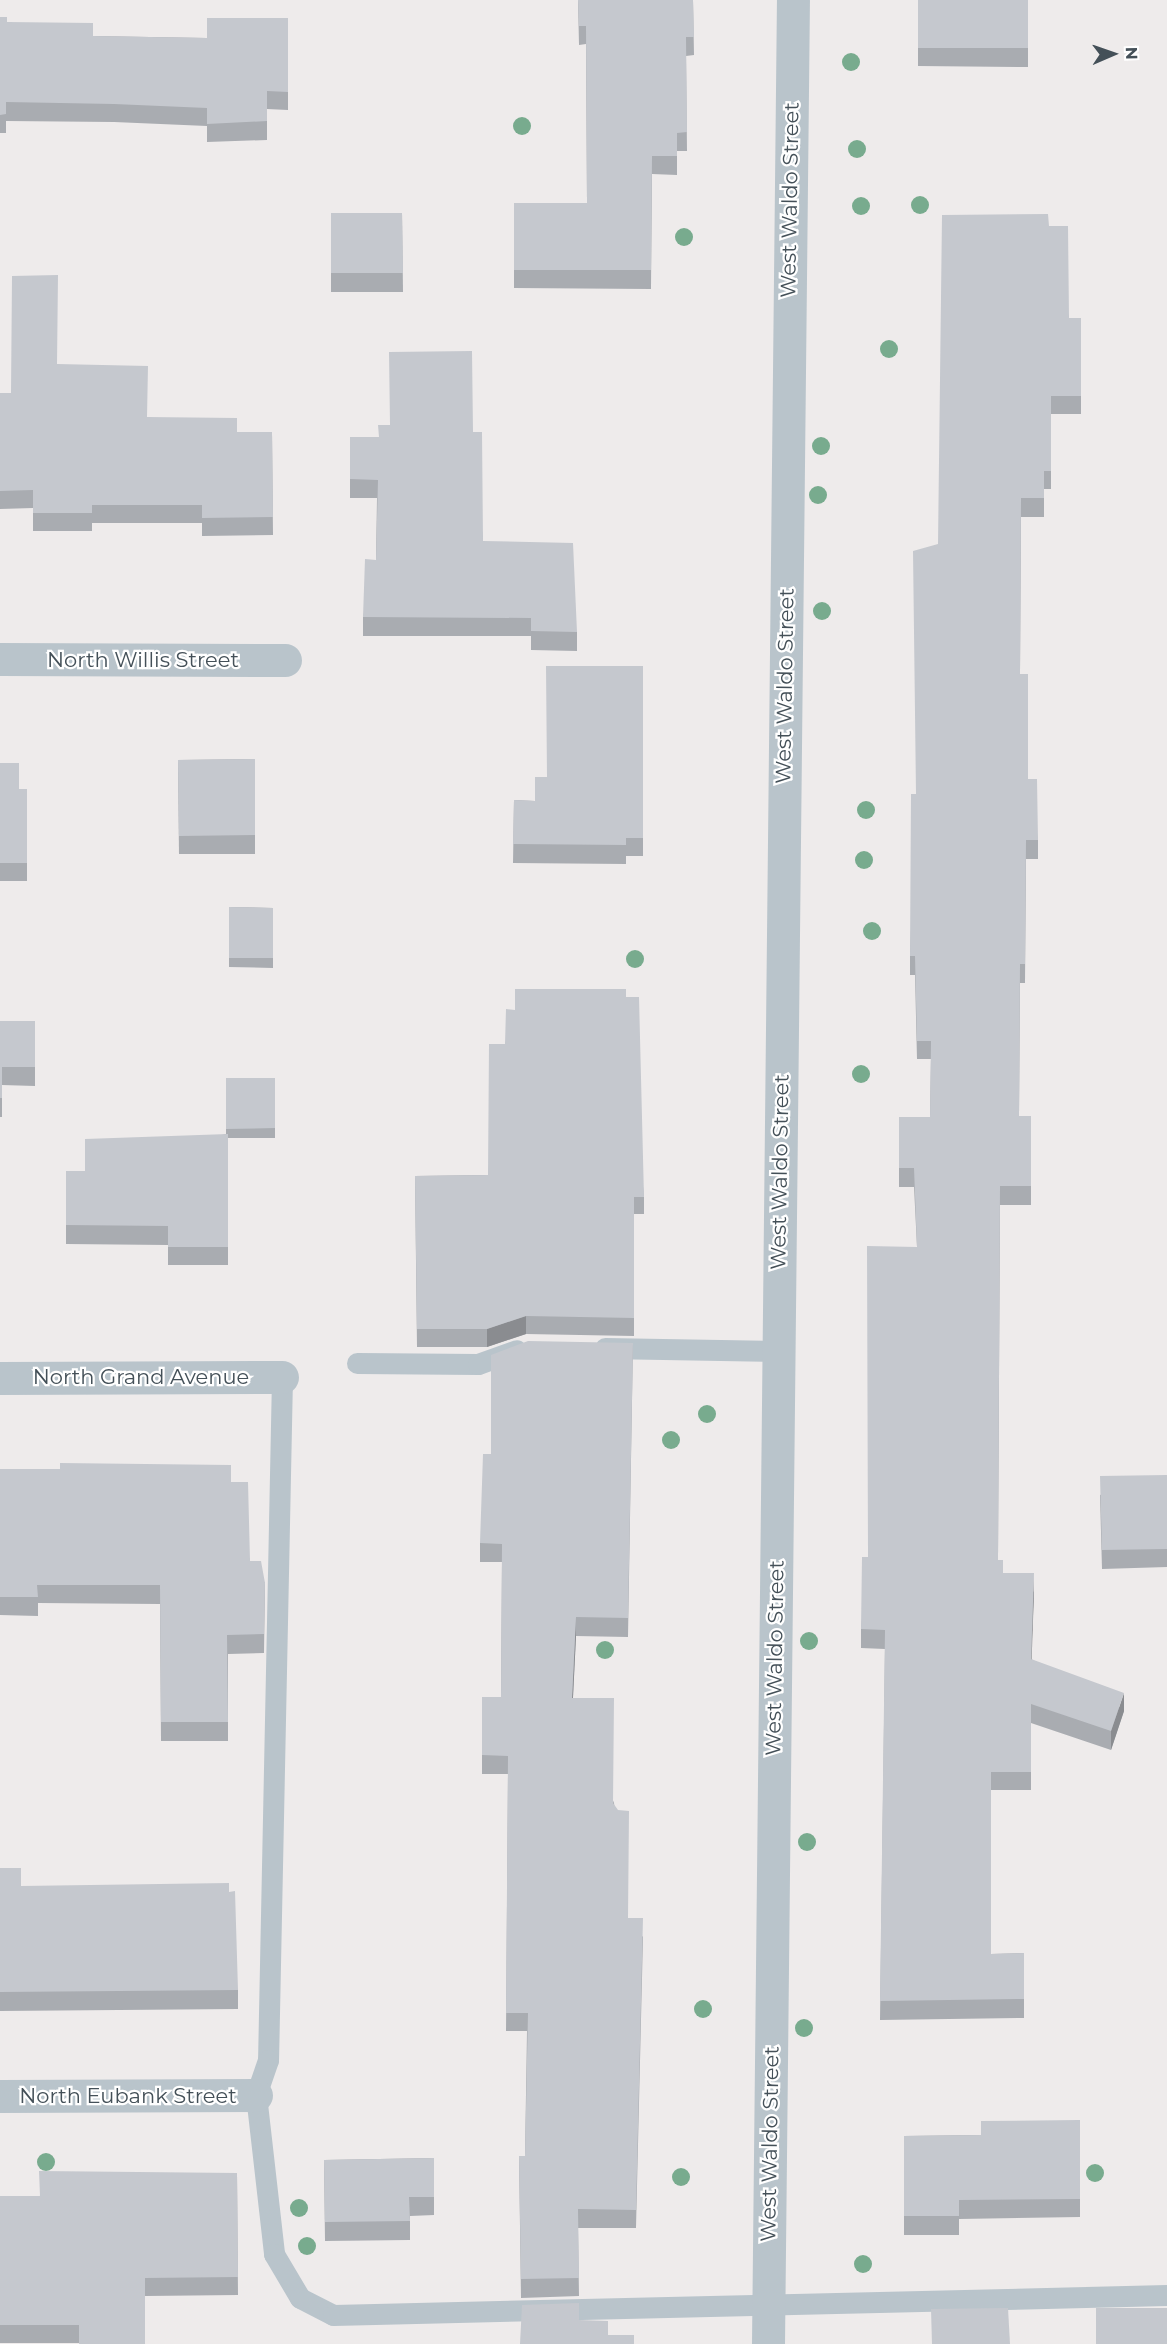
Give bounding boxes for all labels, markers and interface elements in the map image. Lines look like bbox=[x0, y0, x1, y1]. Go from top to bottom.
north arrow bbox=[1083, 24, 1143, 84]
text: N bbox=[1122, 47, 1141, 60]
street label: West Waldo Street bbox=[776, 102, 804, 298]
street label: West Waldo Street bbox=[771, 588, 799, 784]
street label: North Willis Street bbox=[47, 647, 239, 673]
street label: West Waldo Street bbox=[766, 1074, 794, 1270]
street label: North Grand Avenue bbox=[33, 1364, 249, 1390]
street label: West Waldo Street bbox=[761, 1560, 789, 1756]
street label: West Waldo Street bbox=[756, 2046, 784, 2242]
street label: North Eubank Street bbox=[19, 2083, 237, 2109]

